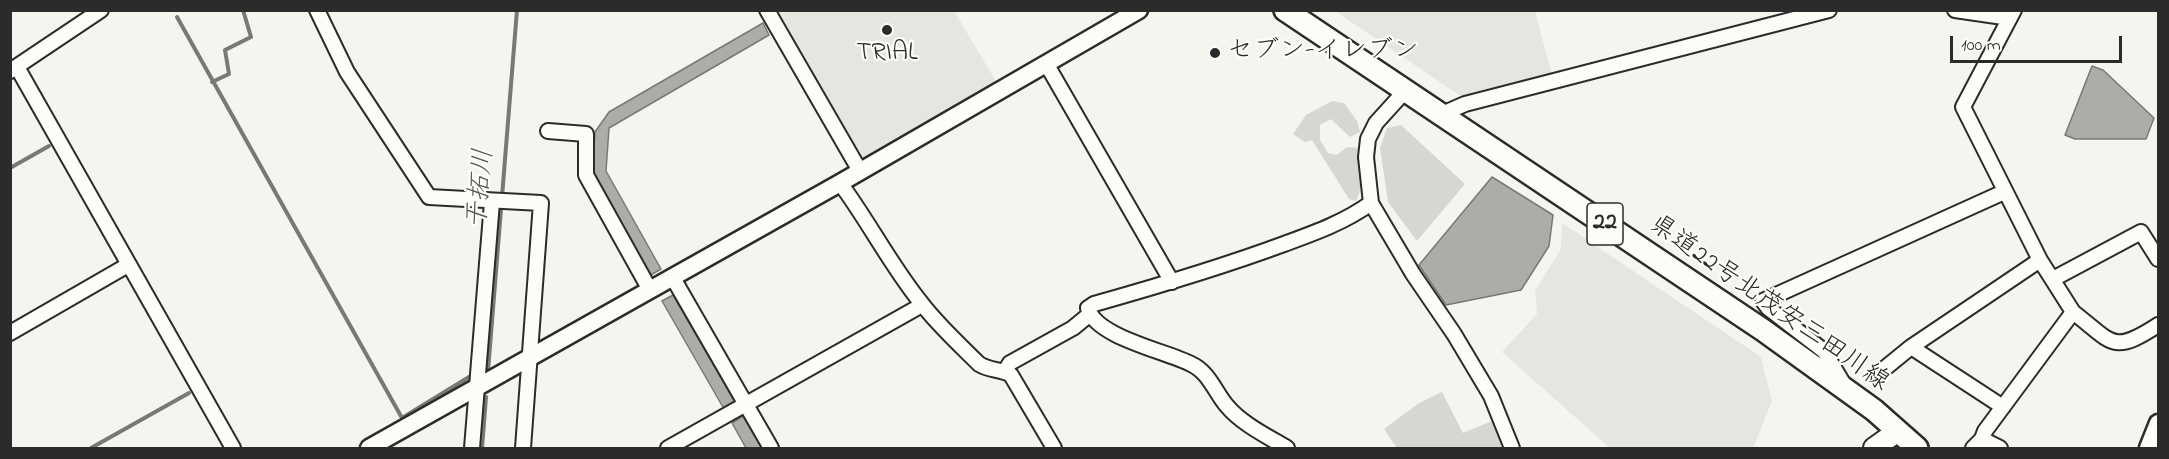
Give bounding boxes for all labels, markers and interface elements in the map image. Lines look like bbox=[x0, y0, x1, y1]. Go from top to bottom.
marker: TRIAL bbox=[880, 23, 894, 37]
scale bar bbox=[1953, 24, 2126, 62]
text: 100 m bbox=[1961, 33, 2001, 59]
place label: セブン-イレブン bbox=[1227, 37, 1419, 69]
place label: TRIAL bbox=[856, 39, 918, 71]
marker: セブン-イレブン bbox=[1208, 46, 1222, 60]
water label: 干拓川 bbox=[463, 147, 503, 231]
road number: 22 bbox=[1587, 203, 1623, 245]
street label: 県道22号北茂安三田川線 bbox=[1642, 210, 1894, 400]

